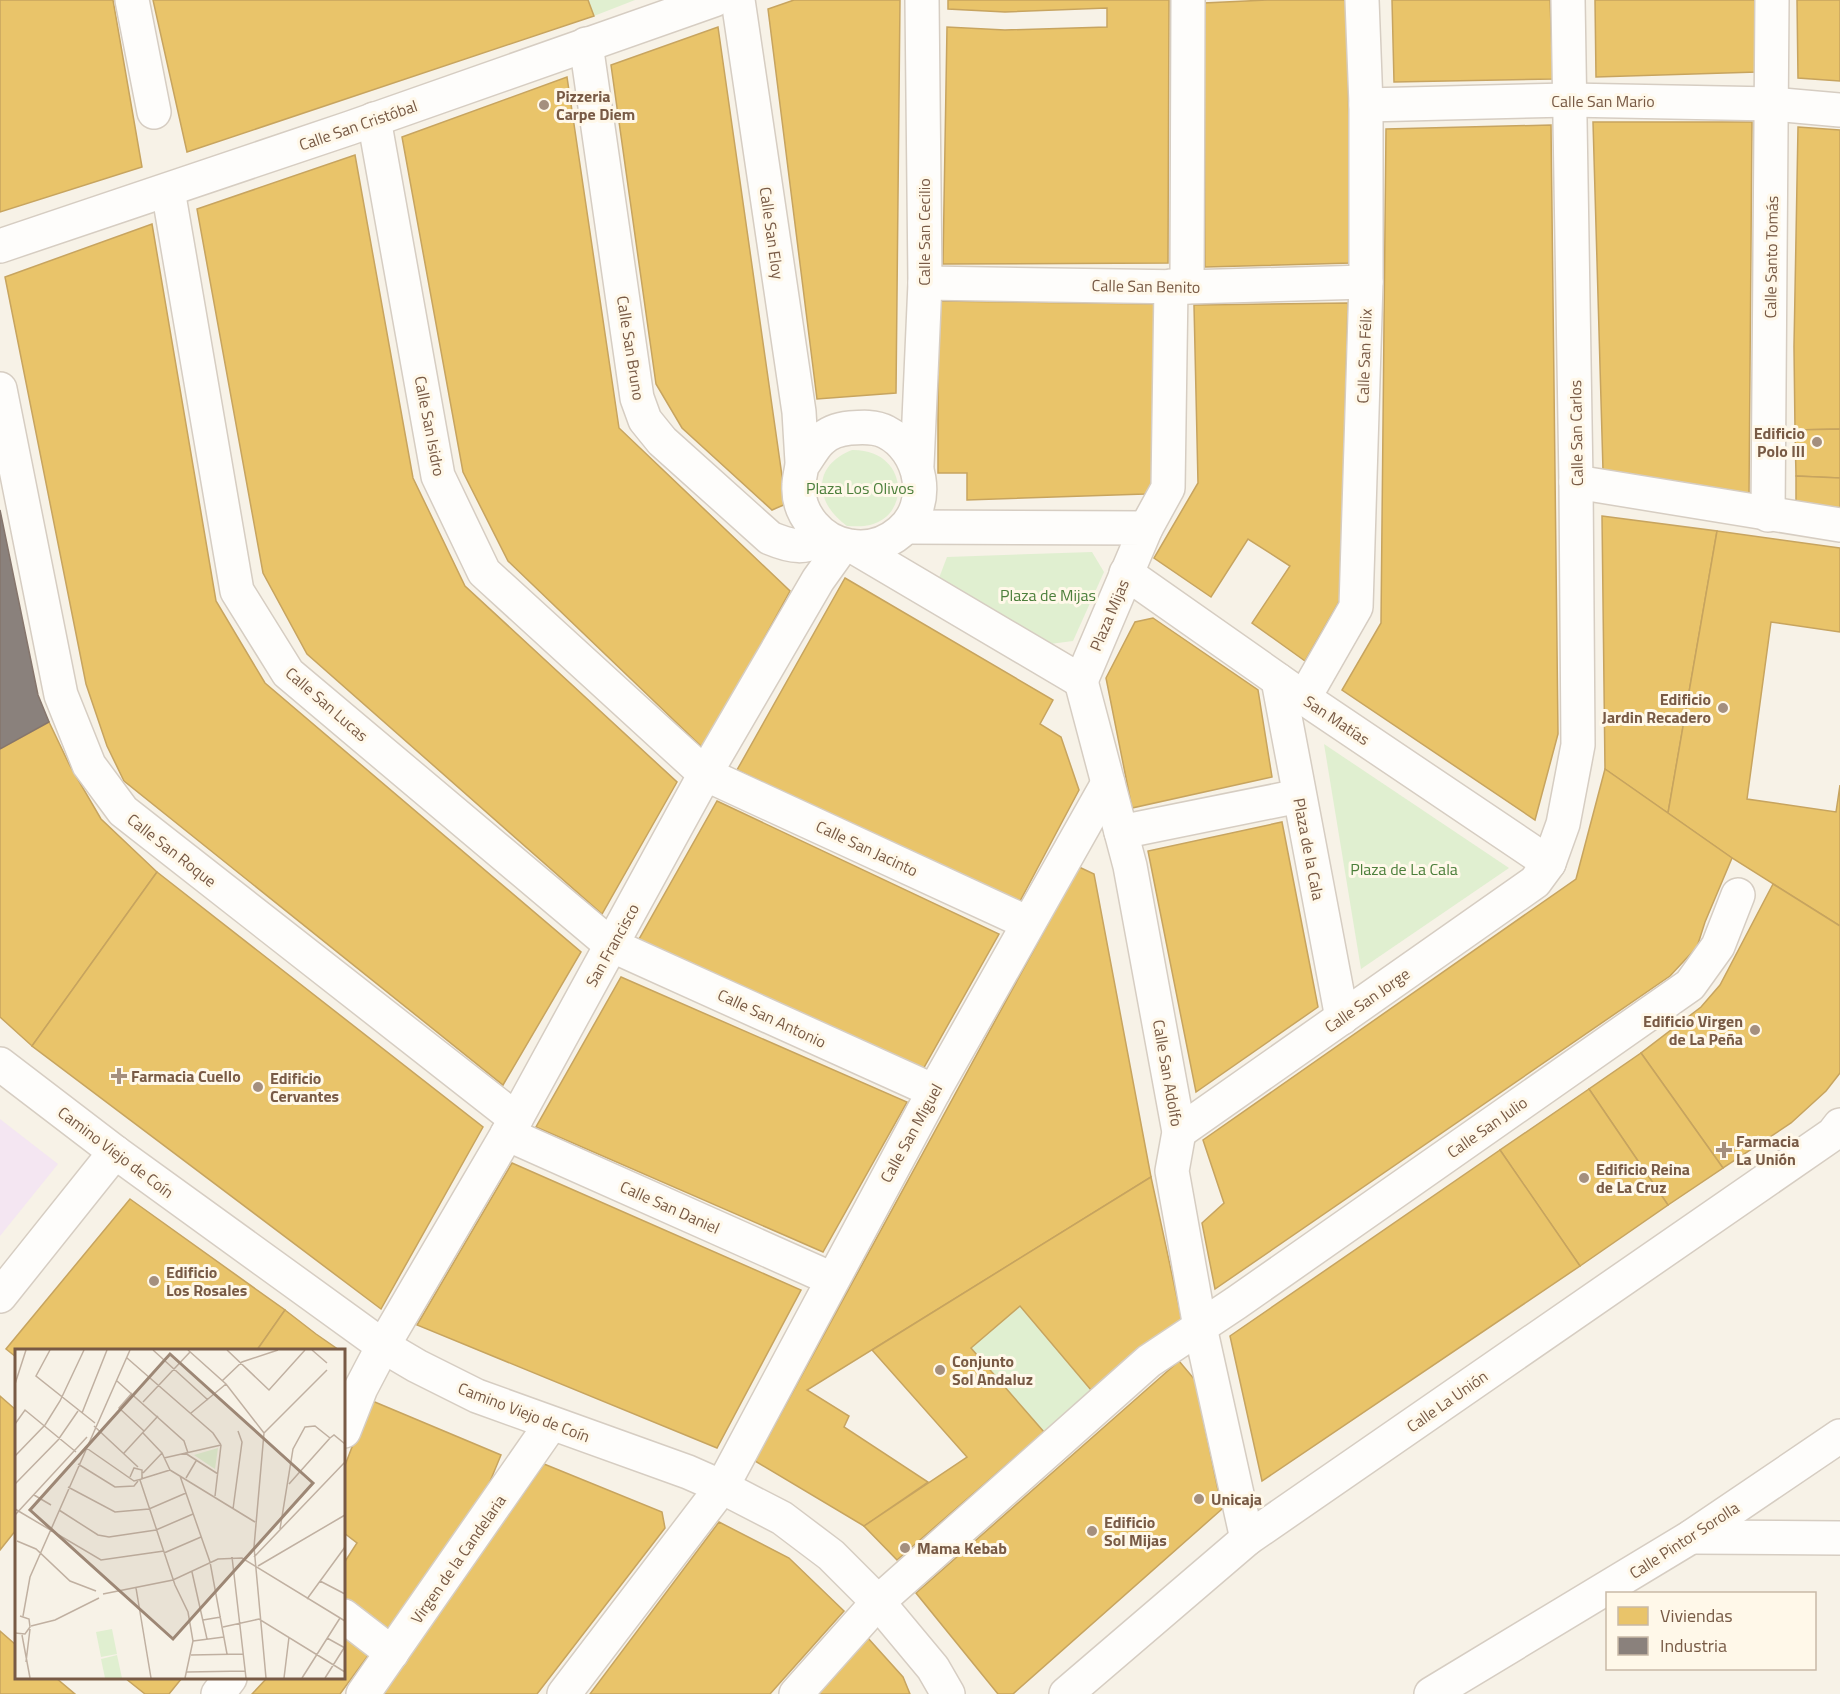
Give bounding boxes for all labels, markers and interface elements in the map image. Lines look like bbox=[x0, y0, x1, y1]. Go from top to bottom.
place label: Pizzeria Carpe Diem bbox=[556, 84, 635, 126]
street label: Calle San Mario bbox=[1551, 89, 1655, 113]
street label: Calle San Cristóbal bbox=[296, 93, 420, 157]
marker: Pizzeria Carpe Diem bbox=[537, 98, 551, 112]
street label: Calle San Cecilio bbox=[912, 178, 936, 286]
street label: Calle San Eloy bbox=[754, 185, 790, 281]
street label: Calle Santo Tomás bbox=[1758, 195, 1784, 319]
street label: Calle San Benito bbox=[1091, 273, 1201, 299]
street label: Calle San Bruno bbox=[611, 294, 651, 402]
street label: Calle San Félix bbox=[1350, 308, 1378, 404]
street label: Calle San Isidro bbox=[409, 374, 451, 478]
street label: Calle San Carlos bbox=[1563, 380, 1589, 486]
place label: Edificio Polo III bbox=[1754, 421, 1805, 463]
marker: Edificio Polo III bbox=[1810, 435, 1824, 449]
park label: Plaza Los Olivos bbox=[806, 476, 914, 500]
street label: Plaza Mijas bbox=[1083, 575, 1135, 655]
park label: Plaza de Mijas bbox=[1000, 583, 1096, 607]
street label: Calle San Lucas bbox=[280, 661, 374, 747]
place label: Edificio Jardin Recadero bbox=[1602, 687, 1711, 729]
street label: San Matías bbox=[1299, 689, 1375, 751]
marker: Edificio Jardin Recadero bbox=[1716, 701, 1730, 715]
street label: Plaza de la Cala bbox=[1287, 796, 1331, 902]
street label: Calle San Roque bbox=[122, 807, 222, 893]
street label: Calle San Jacinto bbox=[812, 814, 922, 882]
park label: Plaza de La Cala bbox=[1350, 857, 1458, 881]
street label: San Francisco bbox=[579, 899, 645, 991]
street label: Calle San Jorge bbox=[1319, 962, 1415, 1038]
street label: Calle San Antonio bbox=[714, 982, 830, 1054]
place label: Edificio Virgen de La Peña bbox=[1643, 1009, 1743, 1051]
street label: Calle San Adolfo bbox=[1147, 1018, 1189, 1128]
marker: Edificio Virgen de La Peña bbox=[1748, 1023, 1762, 1037]
place label: Farmacia Cuello bbox=[131, 1064, 241, 1088]
place label: Edificio Cervantes bbox=[270, 1066, 339, 1108]
marker: Farmacia Cuello bbox=[112, 1069, 126, 1083]
street label: Calle San Miguel bbox=[874, 1079, 948, 1187]
marker: Edificio Cervantes bbox=[251, 1080, 265, 1094]
street label: Calle San Julio bbox=[1442, 1090, 1532, 1164]
street label: Camino Viejo de Coín bbox=[53, 1100, 179, 1204]
place label: Farmacia La Unión bbox=[1736, 1129, 1799, 1171]
marker: Farmacia La Unión bbox=[1717, 1143, 1731, 1157]
place label: Edificio Reina de La Cruz bbox=[1596, 1157, 1690, 1199]
marker: Edificio Reina de La Cruz bbox=[1577, 1171, 1591, 1185]
street label: Calle San Daniel bbox=[616, 1174, 724, 1240]
place label: Edificio Los Rosales bbox=[166, 1260, 247, 1302]
marker: Edificio Los Rosales bbox=[147, 1274, 161, 1288]
inset map bbox=[15, 1349, 345, 1679]
place label: Conjunto Sol Andaluz bbox=[952, 1349, 1033, 1391]
marker: Conjunto Sol Andaluz bbox=[933, 1363, 947, 1377]
street label: Calle La Unión bbox=[1401, 1364, 1493, 1438]
street label: Camino Viejo de Coín bbox=[454, 1376, 594, 1448]
place label: Unicaja bbox=[1211, 1487, 1262, 1511]
street label: Virgen de la Candelaria bbox=[404, 1490, 512, 1628]
marker: Unicaja bbox=[1192, 1492, 1206, 1506]
street label: Calle Pintor Sorolla bbox=[1624, 1495, 1744, 1585]
place label: Edificio Sol Mijas bbox=[1104, 1510, 1167, 1552]
marker: Edificio Sol Mijas bbox=[1085, 1524, 1099, 1538]
place label: Mama Kebab bbox=[917, 1536, 1007, 1560]
marker: Mama Kebab bbox=[898, 1541, 912, 1555]
legend bbox=[1606, 1592, 1816, 1670]
text: Viviendas bbox=[1660, 1602, 1733, 1629]
text: Industria bbox=[1660, 1632, 1727, 1659]

